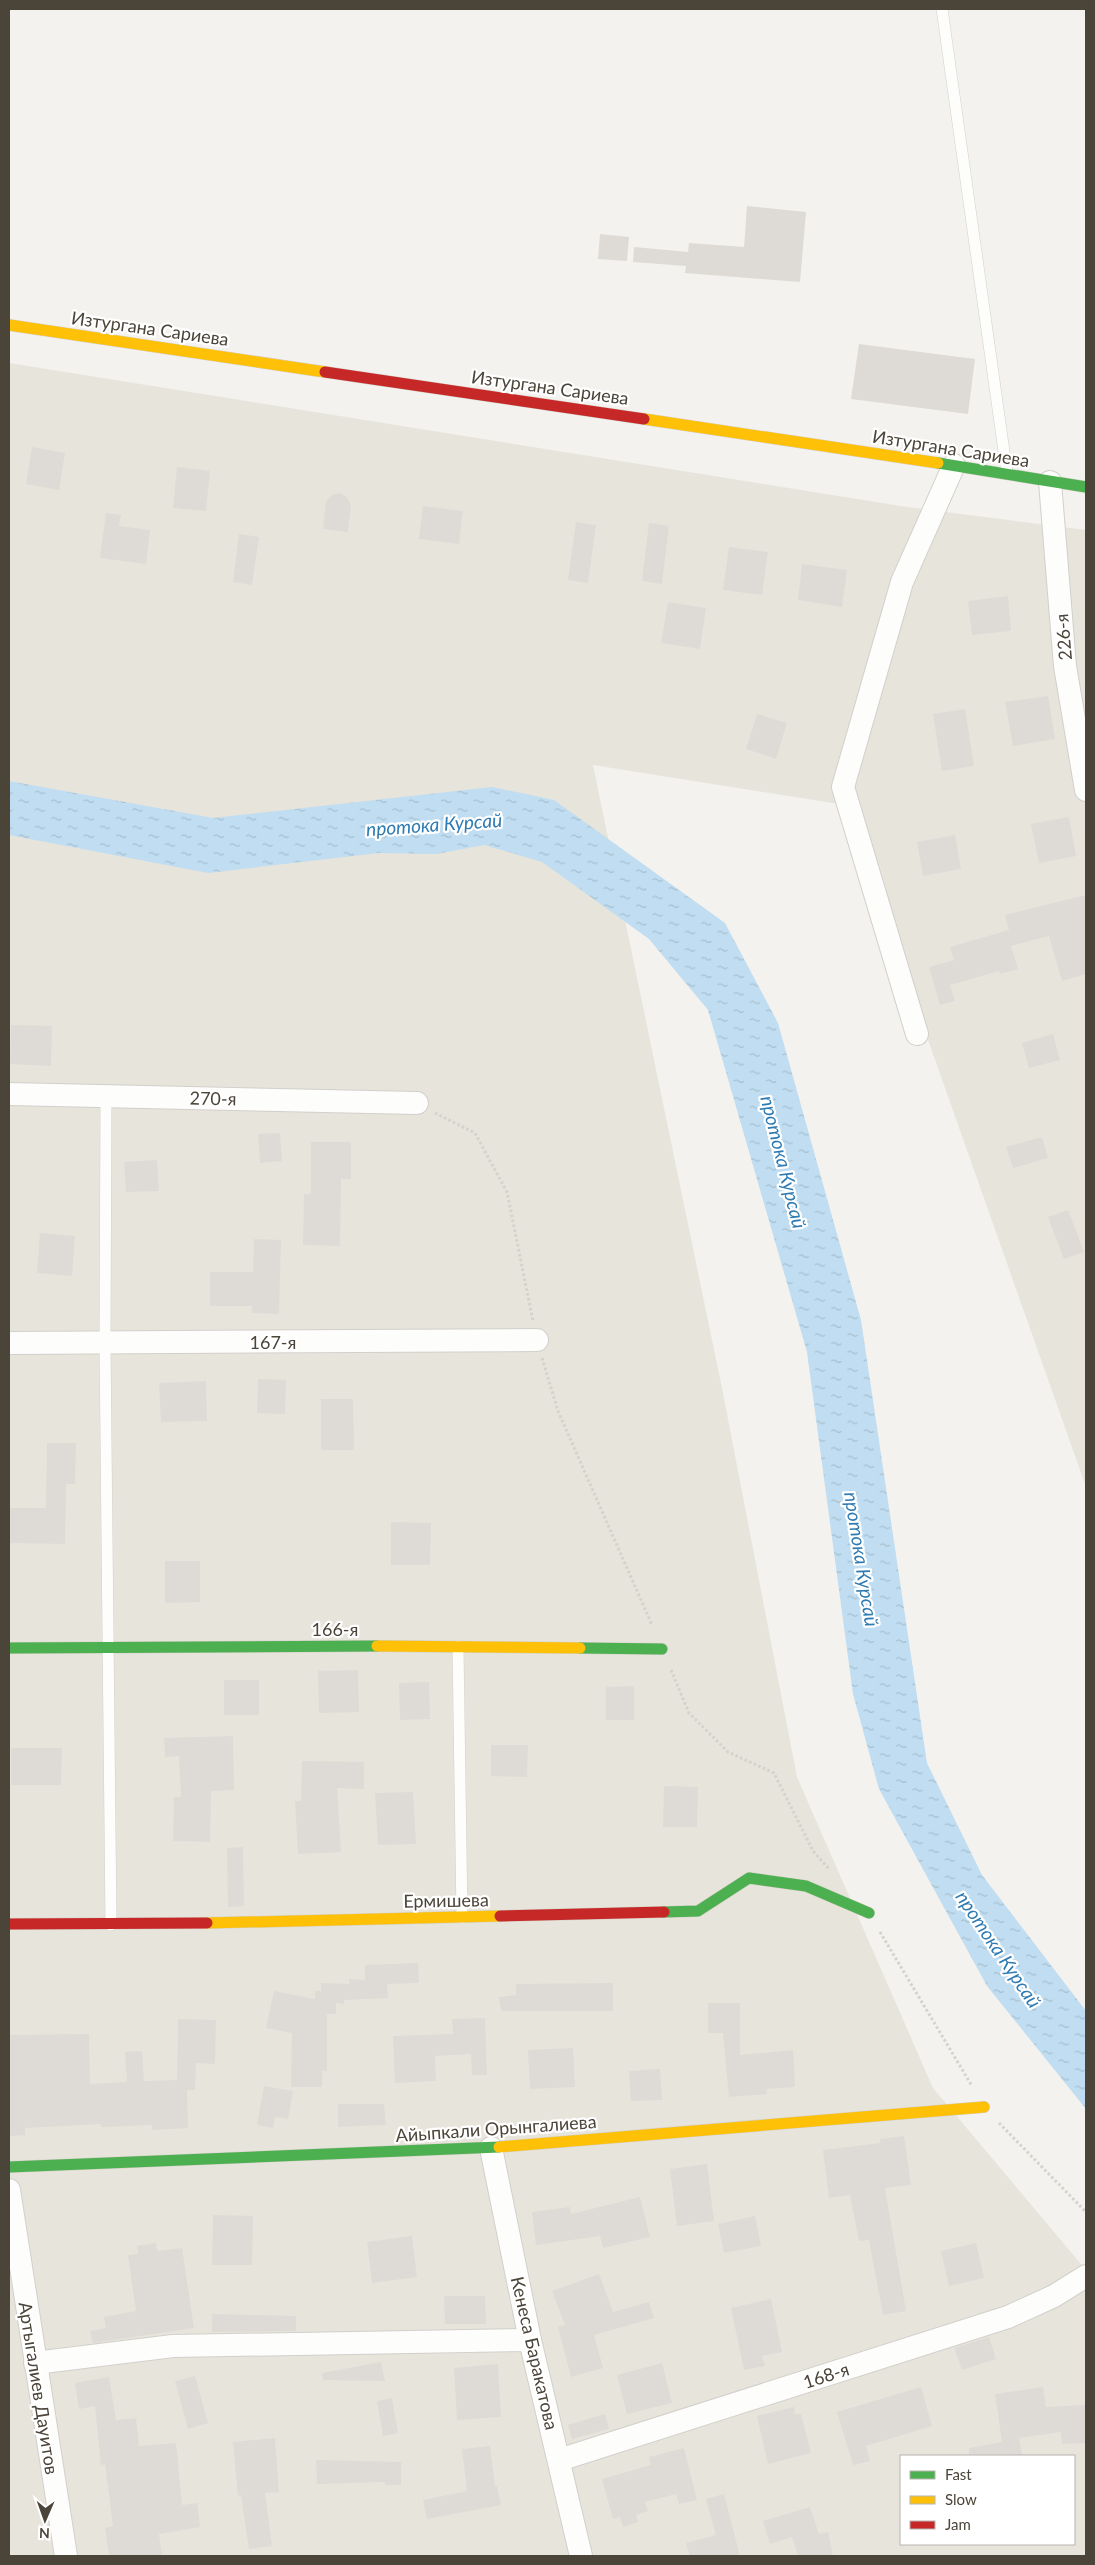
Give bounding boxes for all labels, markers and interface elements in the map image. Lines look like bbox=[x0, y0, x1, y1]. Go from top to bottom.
street label: Изтургана Сариева bbox=[70, 306, 230, 350]
street label: Изтургана Сариева bbox=[470, 365, 630, 409]
street label: Изтургана Сариева bbox=[871, 425, 1031, 471]
street label: 226-я bbox=[1050, 613, 1076, 661]
water label: протока Курсай bbox=[365, 808, 503, 840]
street label: 270-я bbox=[189, 1087, 237, 1109]
water label: протока Курсай bbox=[756, 1093, 812, 1231]
street label: 167-я bbox=[250, 1331, 296, 1353]
water label: протока Курсай bbox=[840, 1490, 884, 1628]
street label: 166-я bbox=[312, 1618, 358, 1640]
water label: протока Курсай bbox=[951, 1886, 1047, 2012]
street label: Ермишева bbox=[403, 1888, 489, 1912]
street label: Айыпкали Орынгалиева bbox=[395, 2110, 597, 2146]
street label: Кенеса Баракатова bbox=[507, 2274, 563, 2432]
street label: Артыгалиев Дауитов bbox=[14, 2300, 64, 2476]
street label: 168-я bbox=[800, 2357, 852, 2393]
legend bbox=[900, 2455, 1075, 2545]
text: Fast bbox=[945, 2465, 972, 2483]
text: Slow bbox=[945, 2490, 977, 2508]
north arrow bbox=[20, 2495, 70, 2545]
text: Jam bbox=[945, 2515, 971, 2533]
text: N bbox=[39, 2525, 50, 2542]

